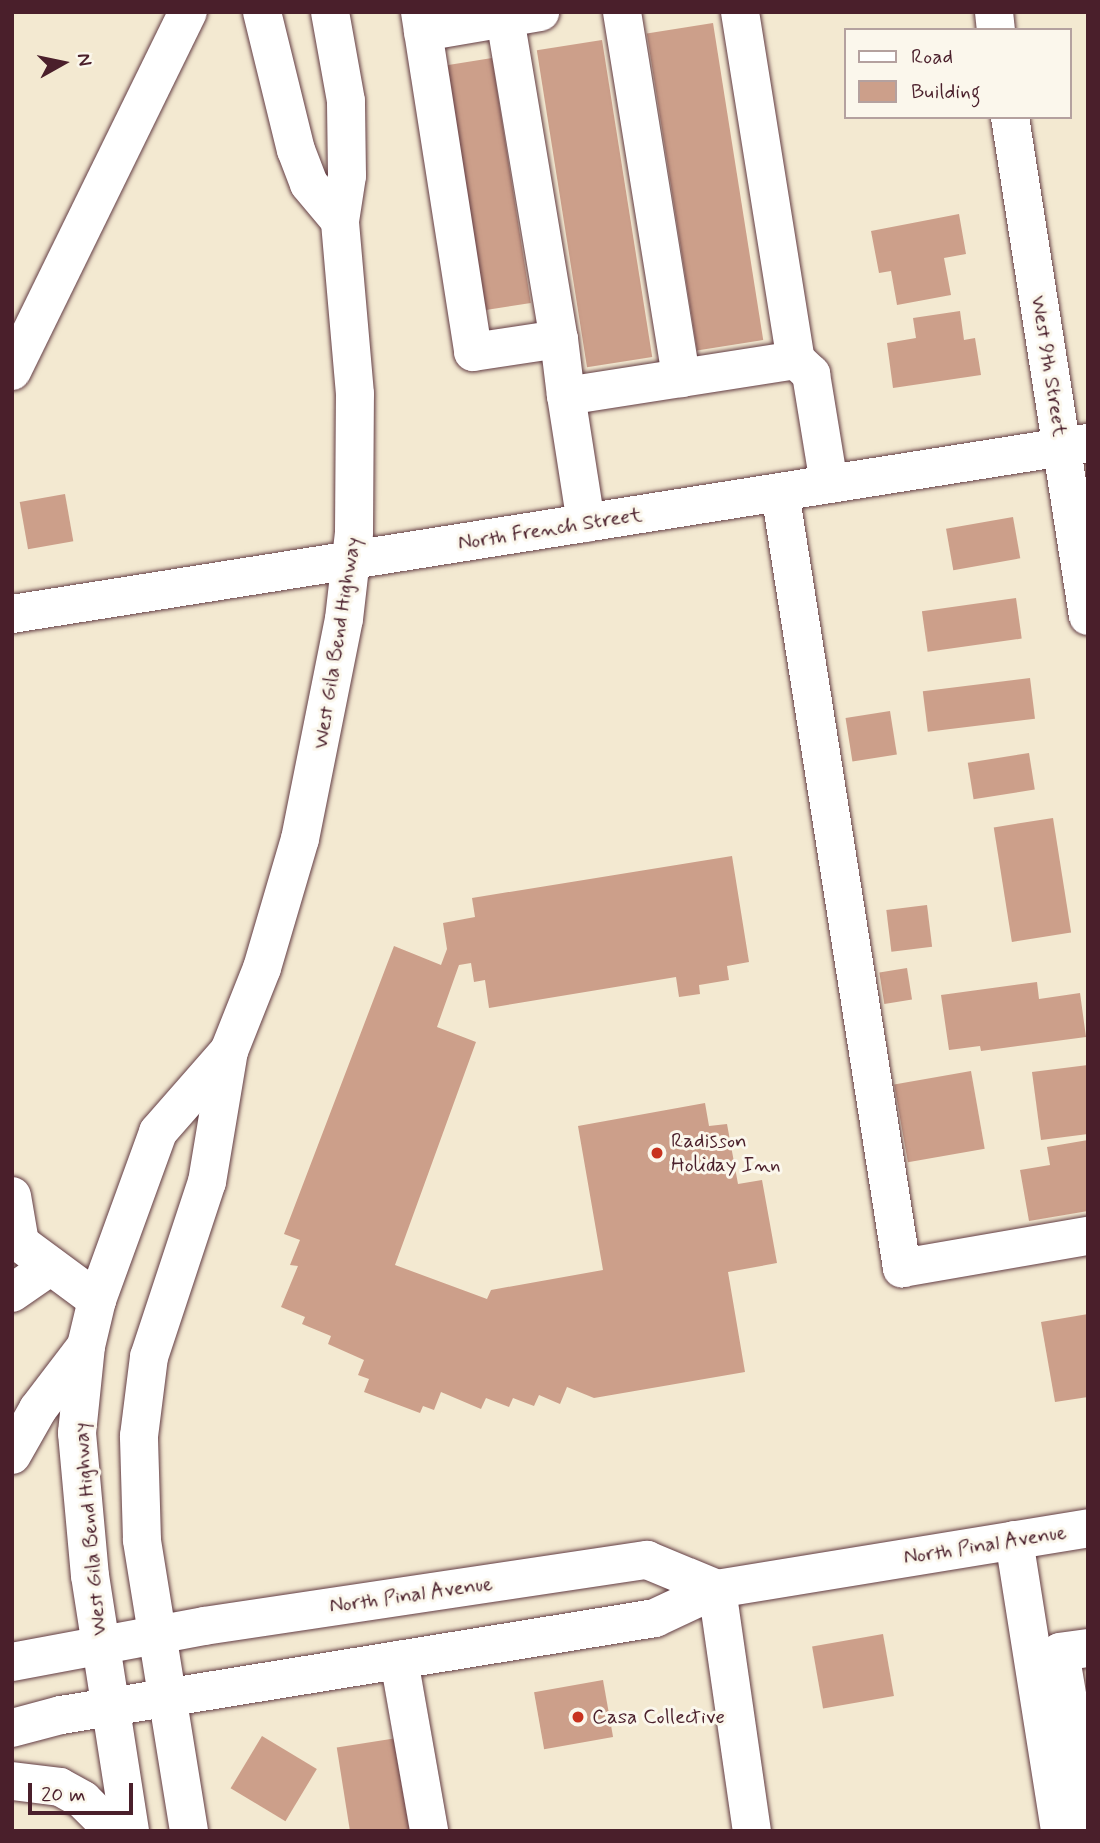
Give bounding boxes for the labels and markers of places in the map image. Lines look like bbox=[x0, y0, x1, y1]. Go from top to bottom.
place label: Radisson Holiday Inn bbox=[671, 1128, 776, 1178]
marker: Radisson Holiday Inn bbox=[649, 1145, 665, 1161]
place label: Casa Collective bbox=[592, 1704, 726, 1730]
marker: Casa Collective bbox=[570, 1709, 586, 1725]

